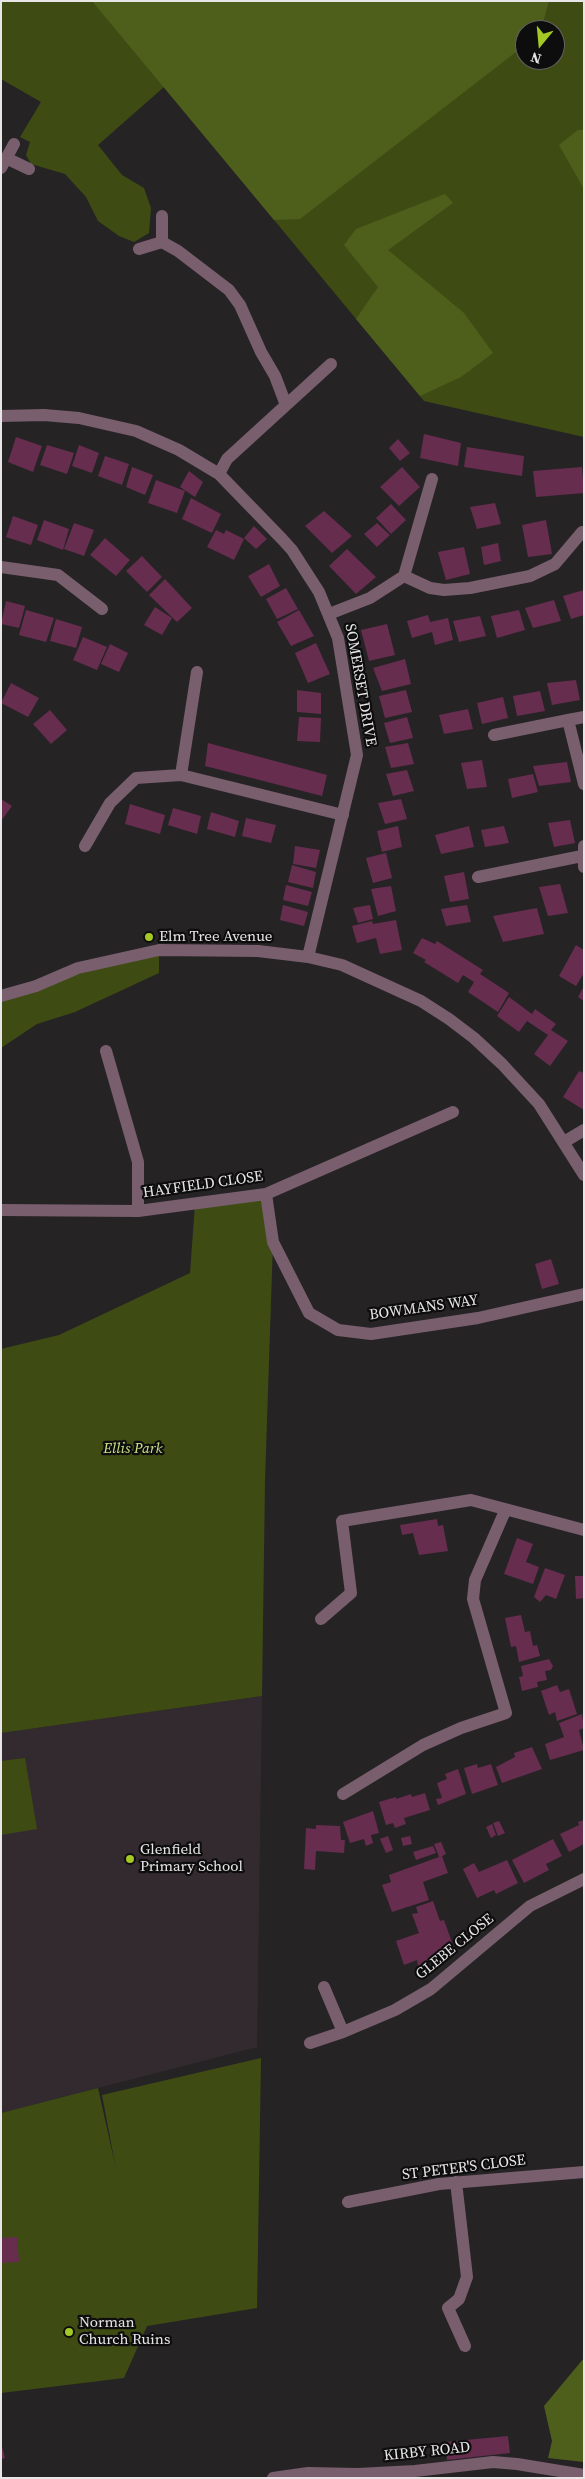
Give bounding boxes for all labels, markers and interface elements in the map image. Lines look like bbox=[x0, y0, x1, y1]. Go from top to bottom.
north arrow bbox=[515, 20, 565, 70]
text: N bbox=[528, 47, 544, 69]
street label: SOMERSET DRIVE bbox=[340, 622, 380, 748]
place label: Elm Tree Avenue bbox=[159, 928, 272, 946]
marker: Elm Tree Avenue bbox=[143, 931, 155, 943]
street label: HAYFIELD CLOSE bbox=[142, 1168, 264, 1202]
street label: BOWMANS WAY bbox=[368, 1291, 480, 1325]
park label: Ellis Park bbox=[103, 1440, 163, 1458]
place label: Glenfield Primary School bbox=[140, 1841, 243, 1876]
marker: Glenfield Primary School bbox=[124, 1853, 136, 1865]
street label: GLEBE CLOSE bbox=[413, 1910, 497, 1984]
street label: ST PETER'S CLOSE bbox=[401, 2152, 527, 2184]
place label: Norman Church Ruins bbox=[79, 2314, 170, 2349]
marker: Norman Church Ruins bbox=[63, 2326, 75, 2338]
street label: KIRBY ROAD bbox=[383, 2439, 471, 2465]

